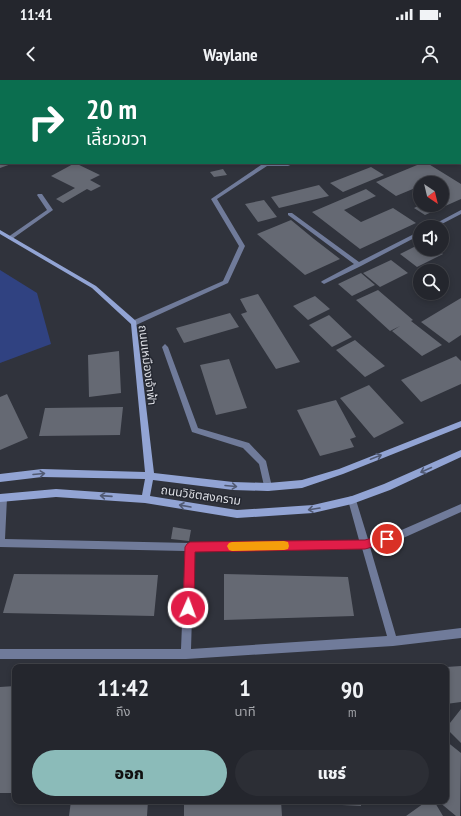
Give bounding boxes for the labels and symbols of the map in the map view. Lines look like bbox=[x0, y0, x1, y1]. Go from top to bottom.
north arrow bbox=[413, 176, 449, 212]
street label: ถนนเหมืองเจ้าฟ้า bbox=[136, 324, 160, 406]
one-way arrow bbox=[369, 453, 381, 461]
one-way arrow bbox=[420, 466, 432, 474]
one-way arrow bbox=[32, 470, 45, 477]
street label: ถนนวิชิตสงคราม bbox=[160, 482, 242, 508]
one-way arrow bbox=[224, 482, 237, 490]
one-way arrow bbox=[100, 492, 113, 499]
one-way arrow bbox=[179, 502, 192, 510]
one-way arrow bbox=[308, 505, 321, 513]
pin bbox=[370, 522, 404, 556]
position arrow bbox=[167, 587, 209, 629]

